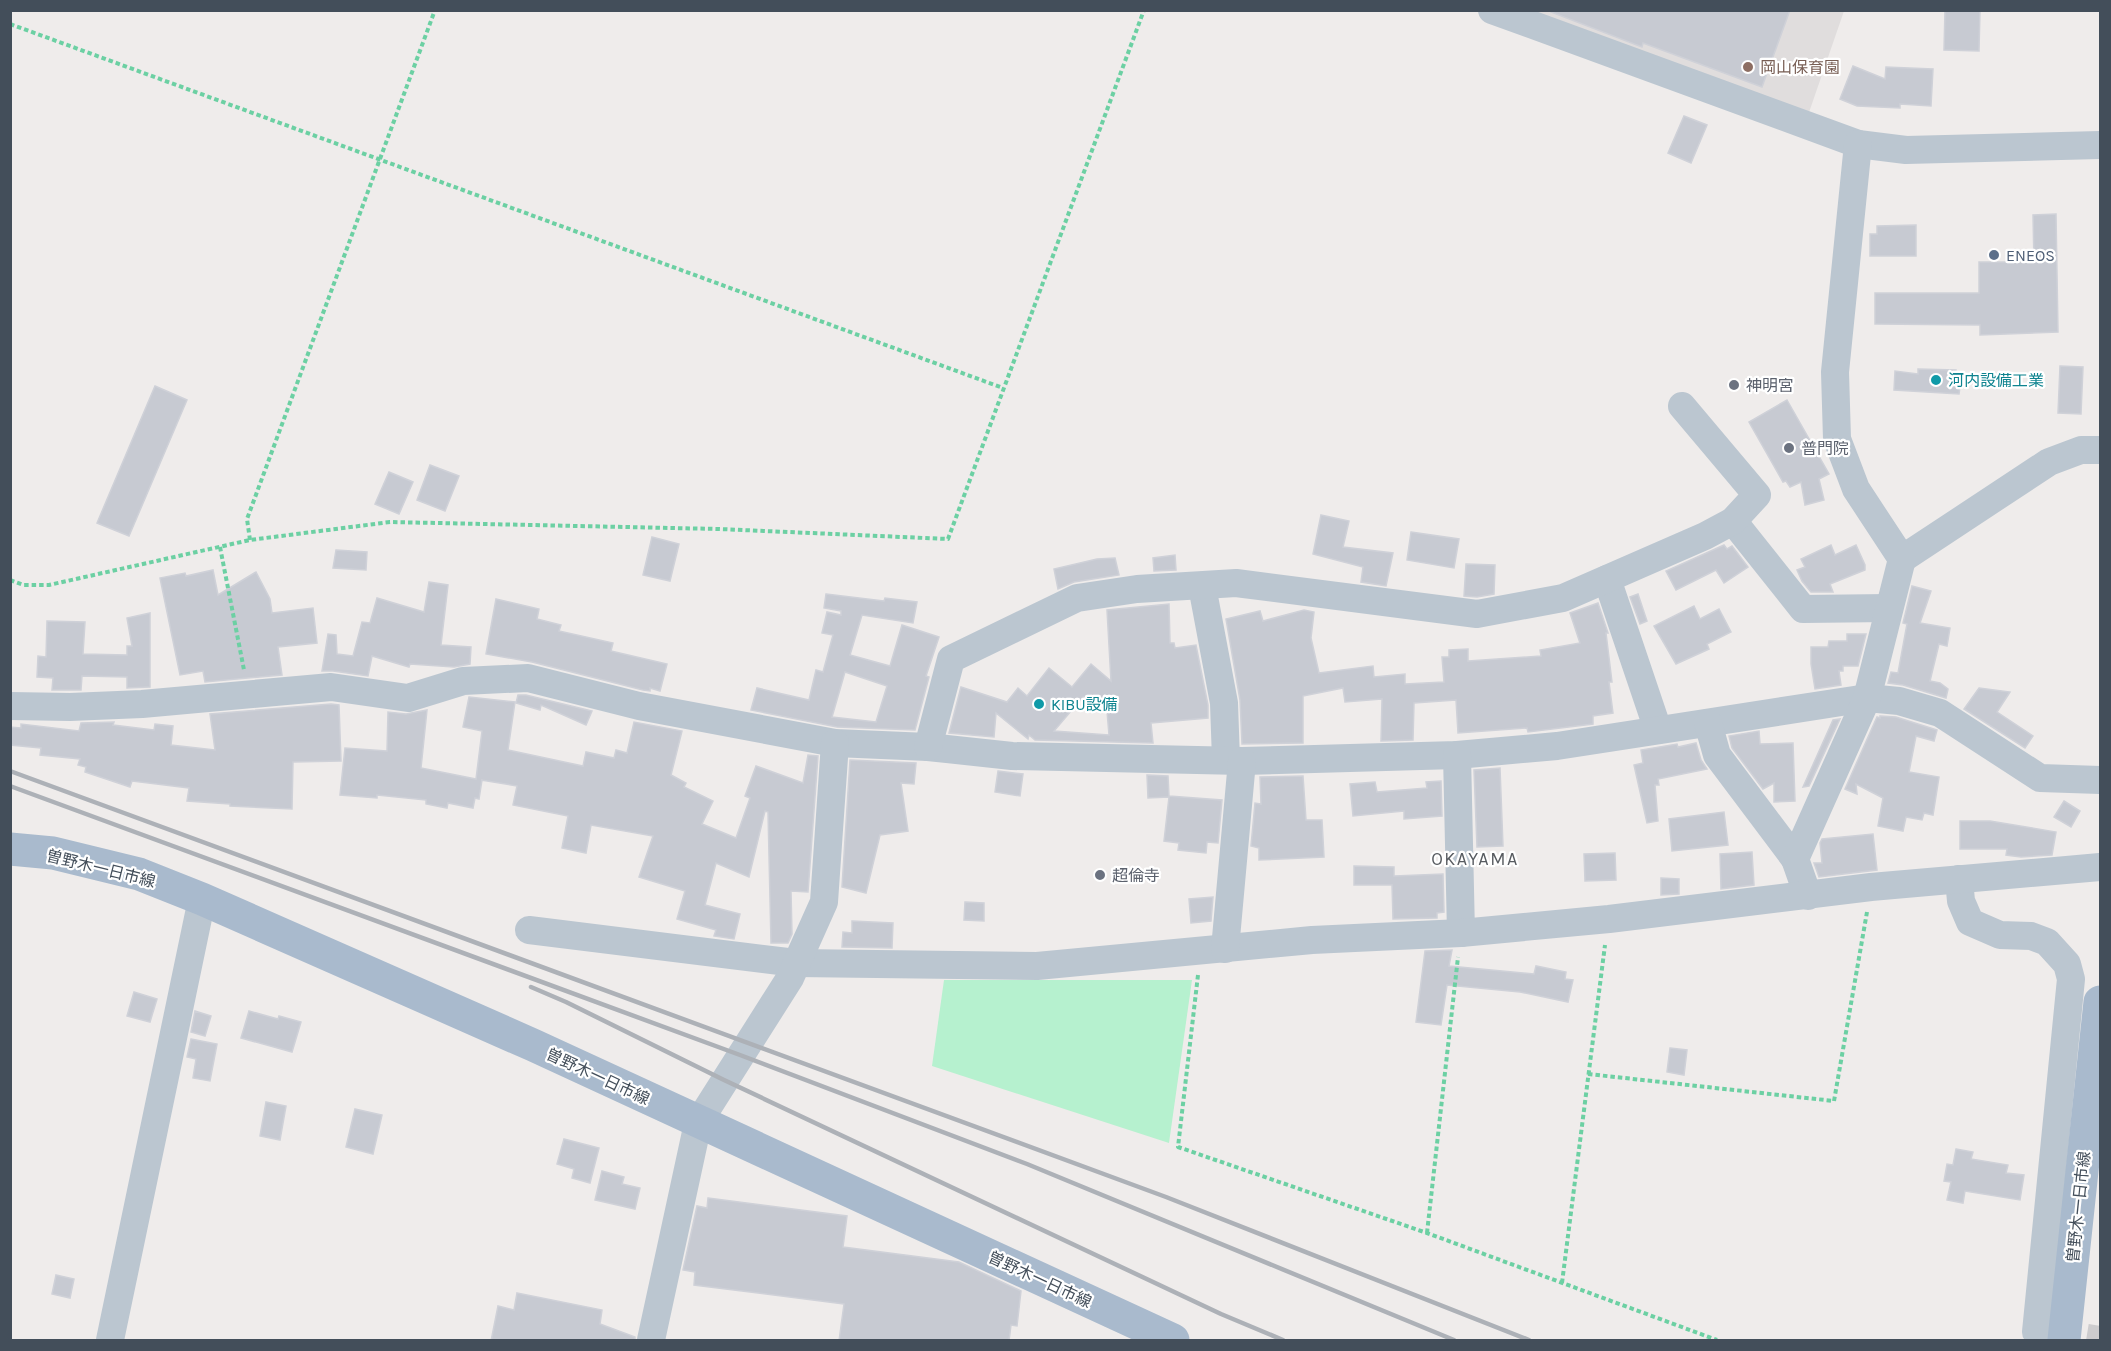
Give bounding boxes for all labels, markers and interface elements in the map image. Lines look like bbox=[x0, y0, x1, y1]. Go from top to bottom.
place label: 岡山保育園 bbox=[1760, 58, 1840, 77]
marker: 岡山保育園 bbox=[1741, 60, 1755, 74]
place label: ENEOS bbox=[2006, 246, 2055, 265]
marker: ENEOS bbox=[1987, 248, 2001, 262]
place label: 河内設備工業 bbox=[1948, 371, 2044, 390]
marker: 河内設備工業 bbox=[1929, 373, 1943, 387]
place label: 神明宮 bbox=[1746, 376, 1794, 395]
marker: 神明宮 bbox=[1727, 378, 1741, 392]
place label: 普門院 bbox=[1801, 439, 1849, 458]
marker: 普門院 bbox=[1782, 441, 1796, 455]
place label: KIBU設備 bbox=[1051, 695, 1118, 714]
marker: KIBU設備 bbox=[1032, 697, 1046, 711]
street label: 曽野木一日市線 bbox=[44, 846, 158, 891]
district label: OKAYAMA bbox=[1431, 848, 1519, 870]
place label: 超倫寺 bbox=[1112, 866, 1160, 885]
marker: 超倫寺 bbox=[1093, 868, 1107, 882]
street label: 曽野木一日市線 bbox=[543, 1044, 653, 1109]
street label: 曽野木一日市線 bbox=[2063, 1150, 2094, 1264]
street label: 曽野木一日市線 bbox=[985, 1247, 1095, 1312]

